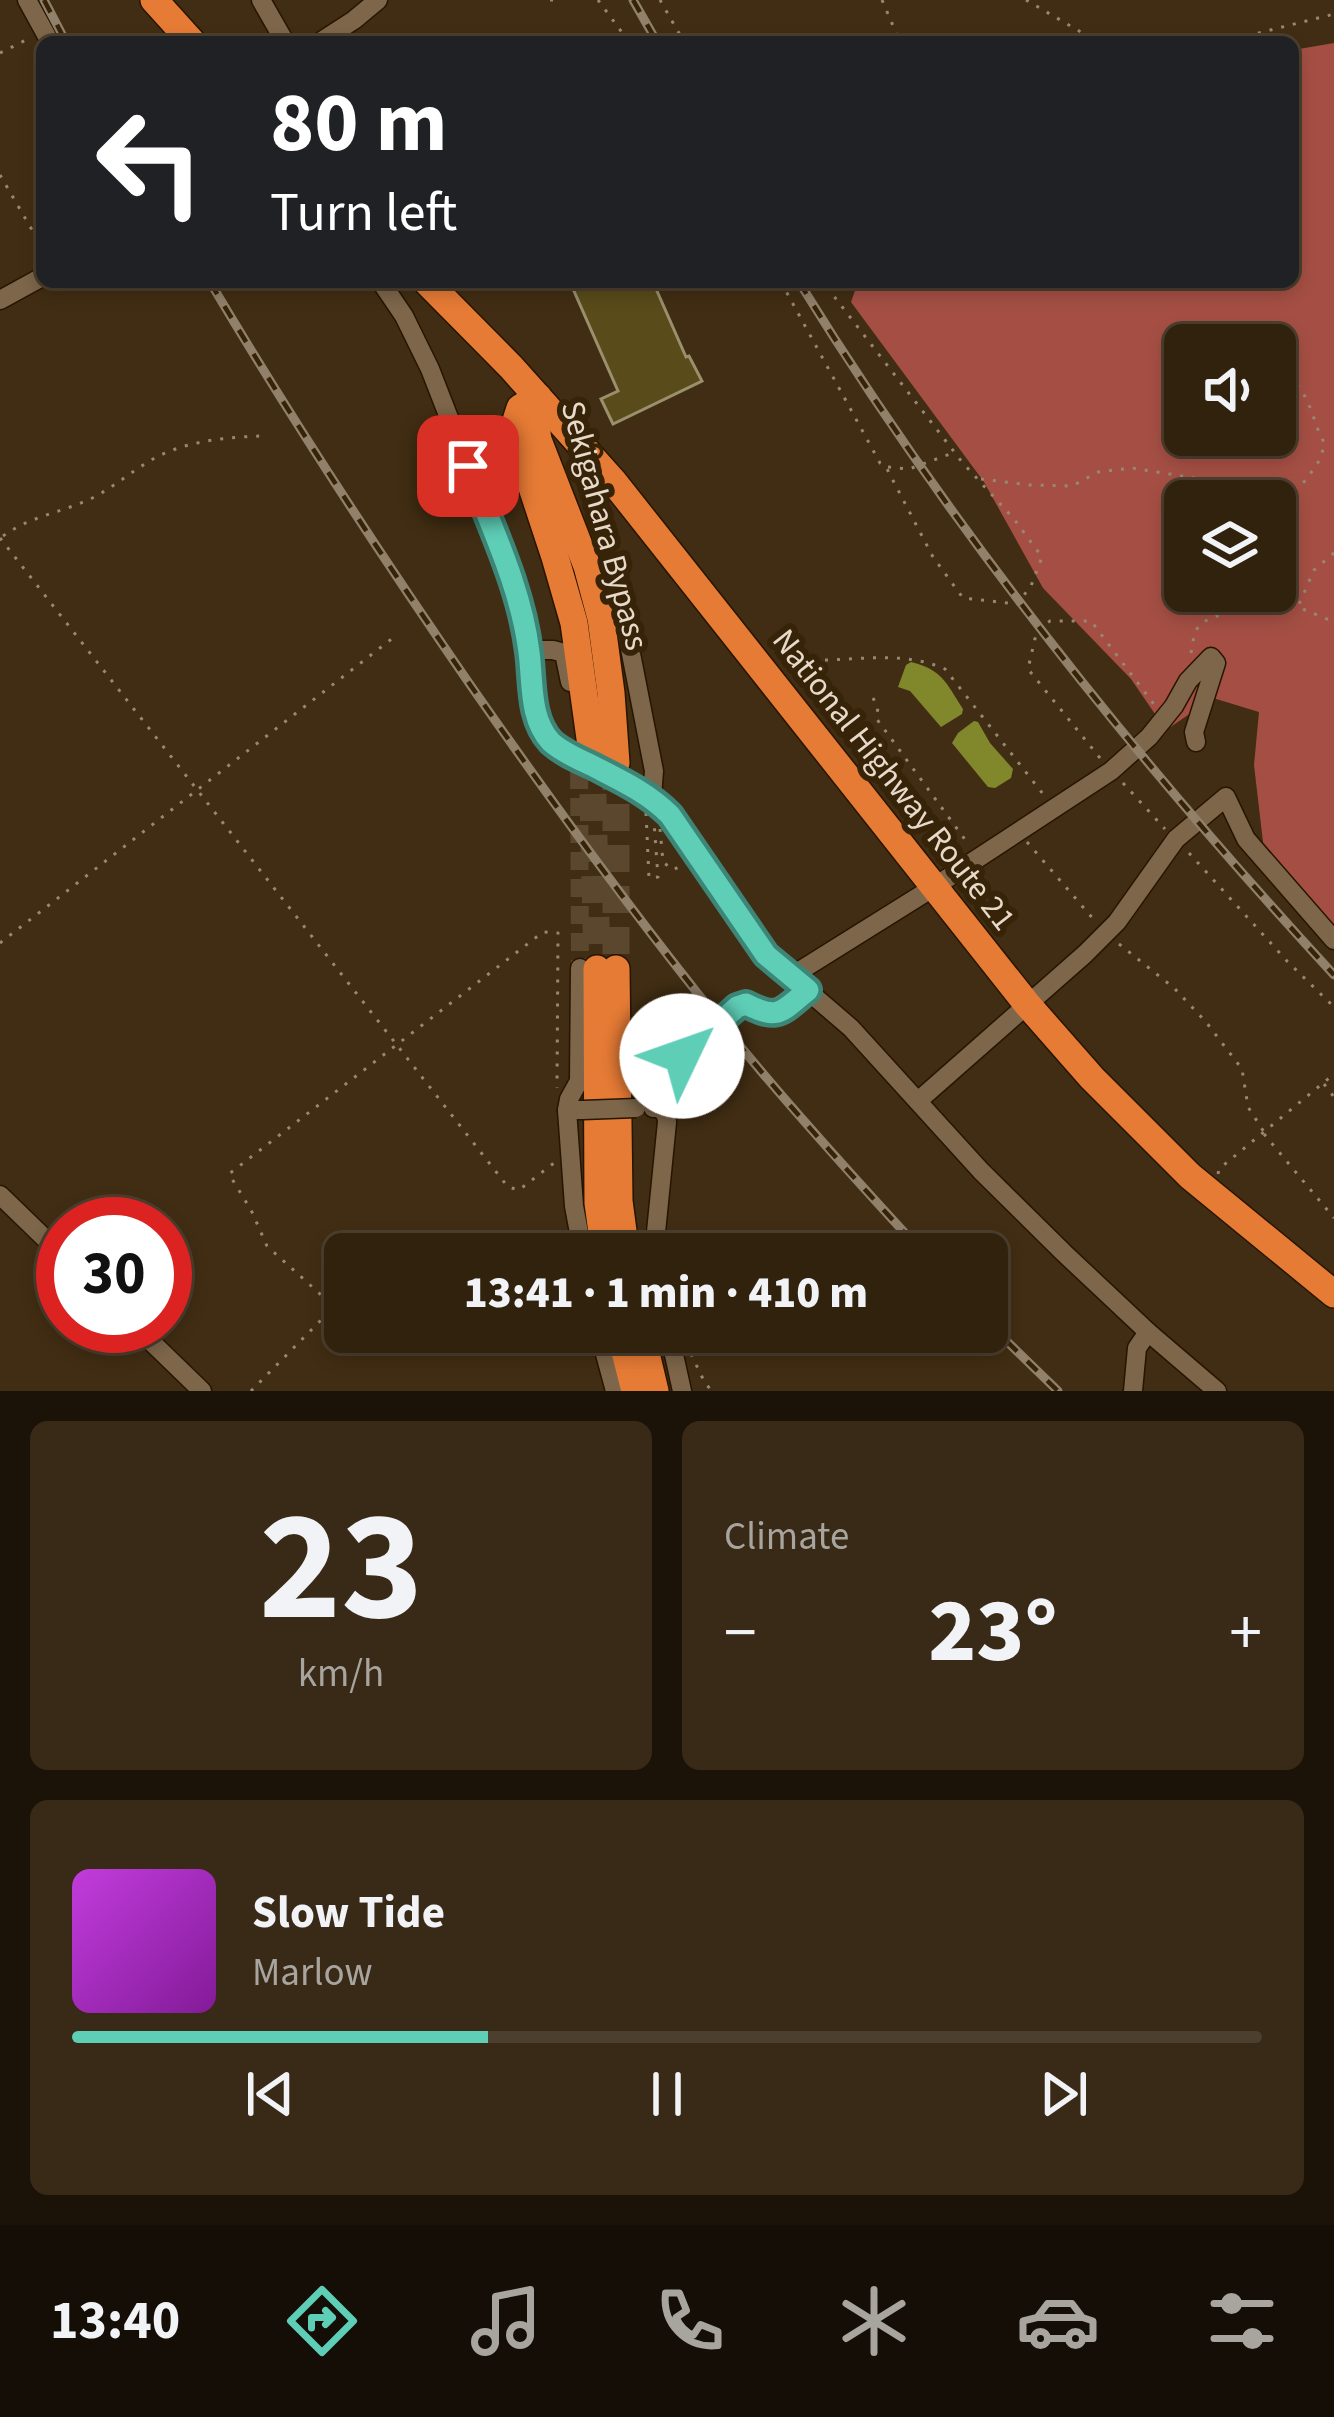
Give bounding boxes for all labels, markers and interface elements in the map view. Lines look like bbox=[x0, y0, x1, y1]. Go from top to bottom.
text: 80 m bbox=[270, 64, 448, 184]
icon: left bbox=[72, 84, 228, 240]
text: Turn left bbox=[270, 175, 457, 252]
map controls bbox=[1164, 324, 1296, 612]
button: sound bbox=[1164, 324, 1296, 456]
street label: Sekigahara Bypass bbox=[549, 396, 660, 655]
pin bbox=[417, 415, 519, 517]
icon: arrive bbox=[435, 433, 501, 499]
button: layers bbox=[1164, 480, 1296, 612]
street label: National Highway Route 21 bbox=[761, 619, 1027, 941]
position arrow bbox=[619, 993, 745, 1119]
speed limit sign: 30 bbox=[36, 1197, 192, 1353]
text: 13:41 · 1 min · 410 m bbox=[464, 1261, 868, 1325]
text: 23 bbox=[259, 1457, 423, 1679]
text: Climate bbox=[724, 1509, 849, 1565]
text: 23° bbox=[928, 1568, 1058, 1696]
text: − bbox=[724, 1586, 757, 1680]
text: + bbox=[1229, 1586, 1262, 1680]
text: km/h bbox=[298, 1646, 384, 1702]
text: Slow Tide bbox=[252, 1881, 445, 1945]
text: Marlow bbox=[252, 1945, 373, 2001]
icon: previous bbox=[237, 2061, 303, 2127]
icon: pause bbox=[634, 2061, 700, 2127]
icon: next bbox=[1031, 2061, 1097, 2127]
icon: directions bbox=[280, 2279, 364, 2363]
icon: music bbox=[464, 2279, 548, 2363]
icon: phone bbox=[648, 2279, 732, 2363]
icon: climate bbox=[832, 2279, 916, 2363]
icon: car bbox=[1016, 2279, 1100, 2363]
icon: filters bbox=[1200, 2279, 1284, 2363]
text: 13:40 bbox=[50, 2283, 180, 2360]

